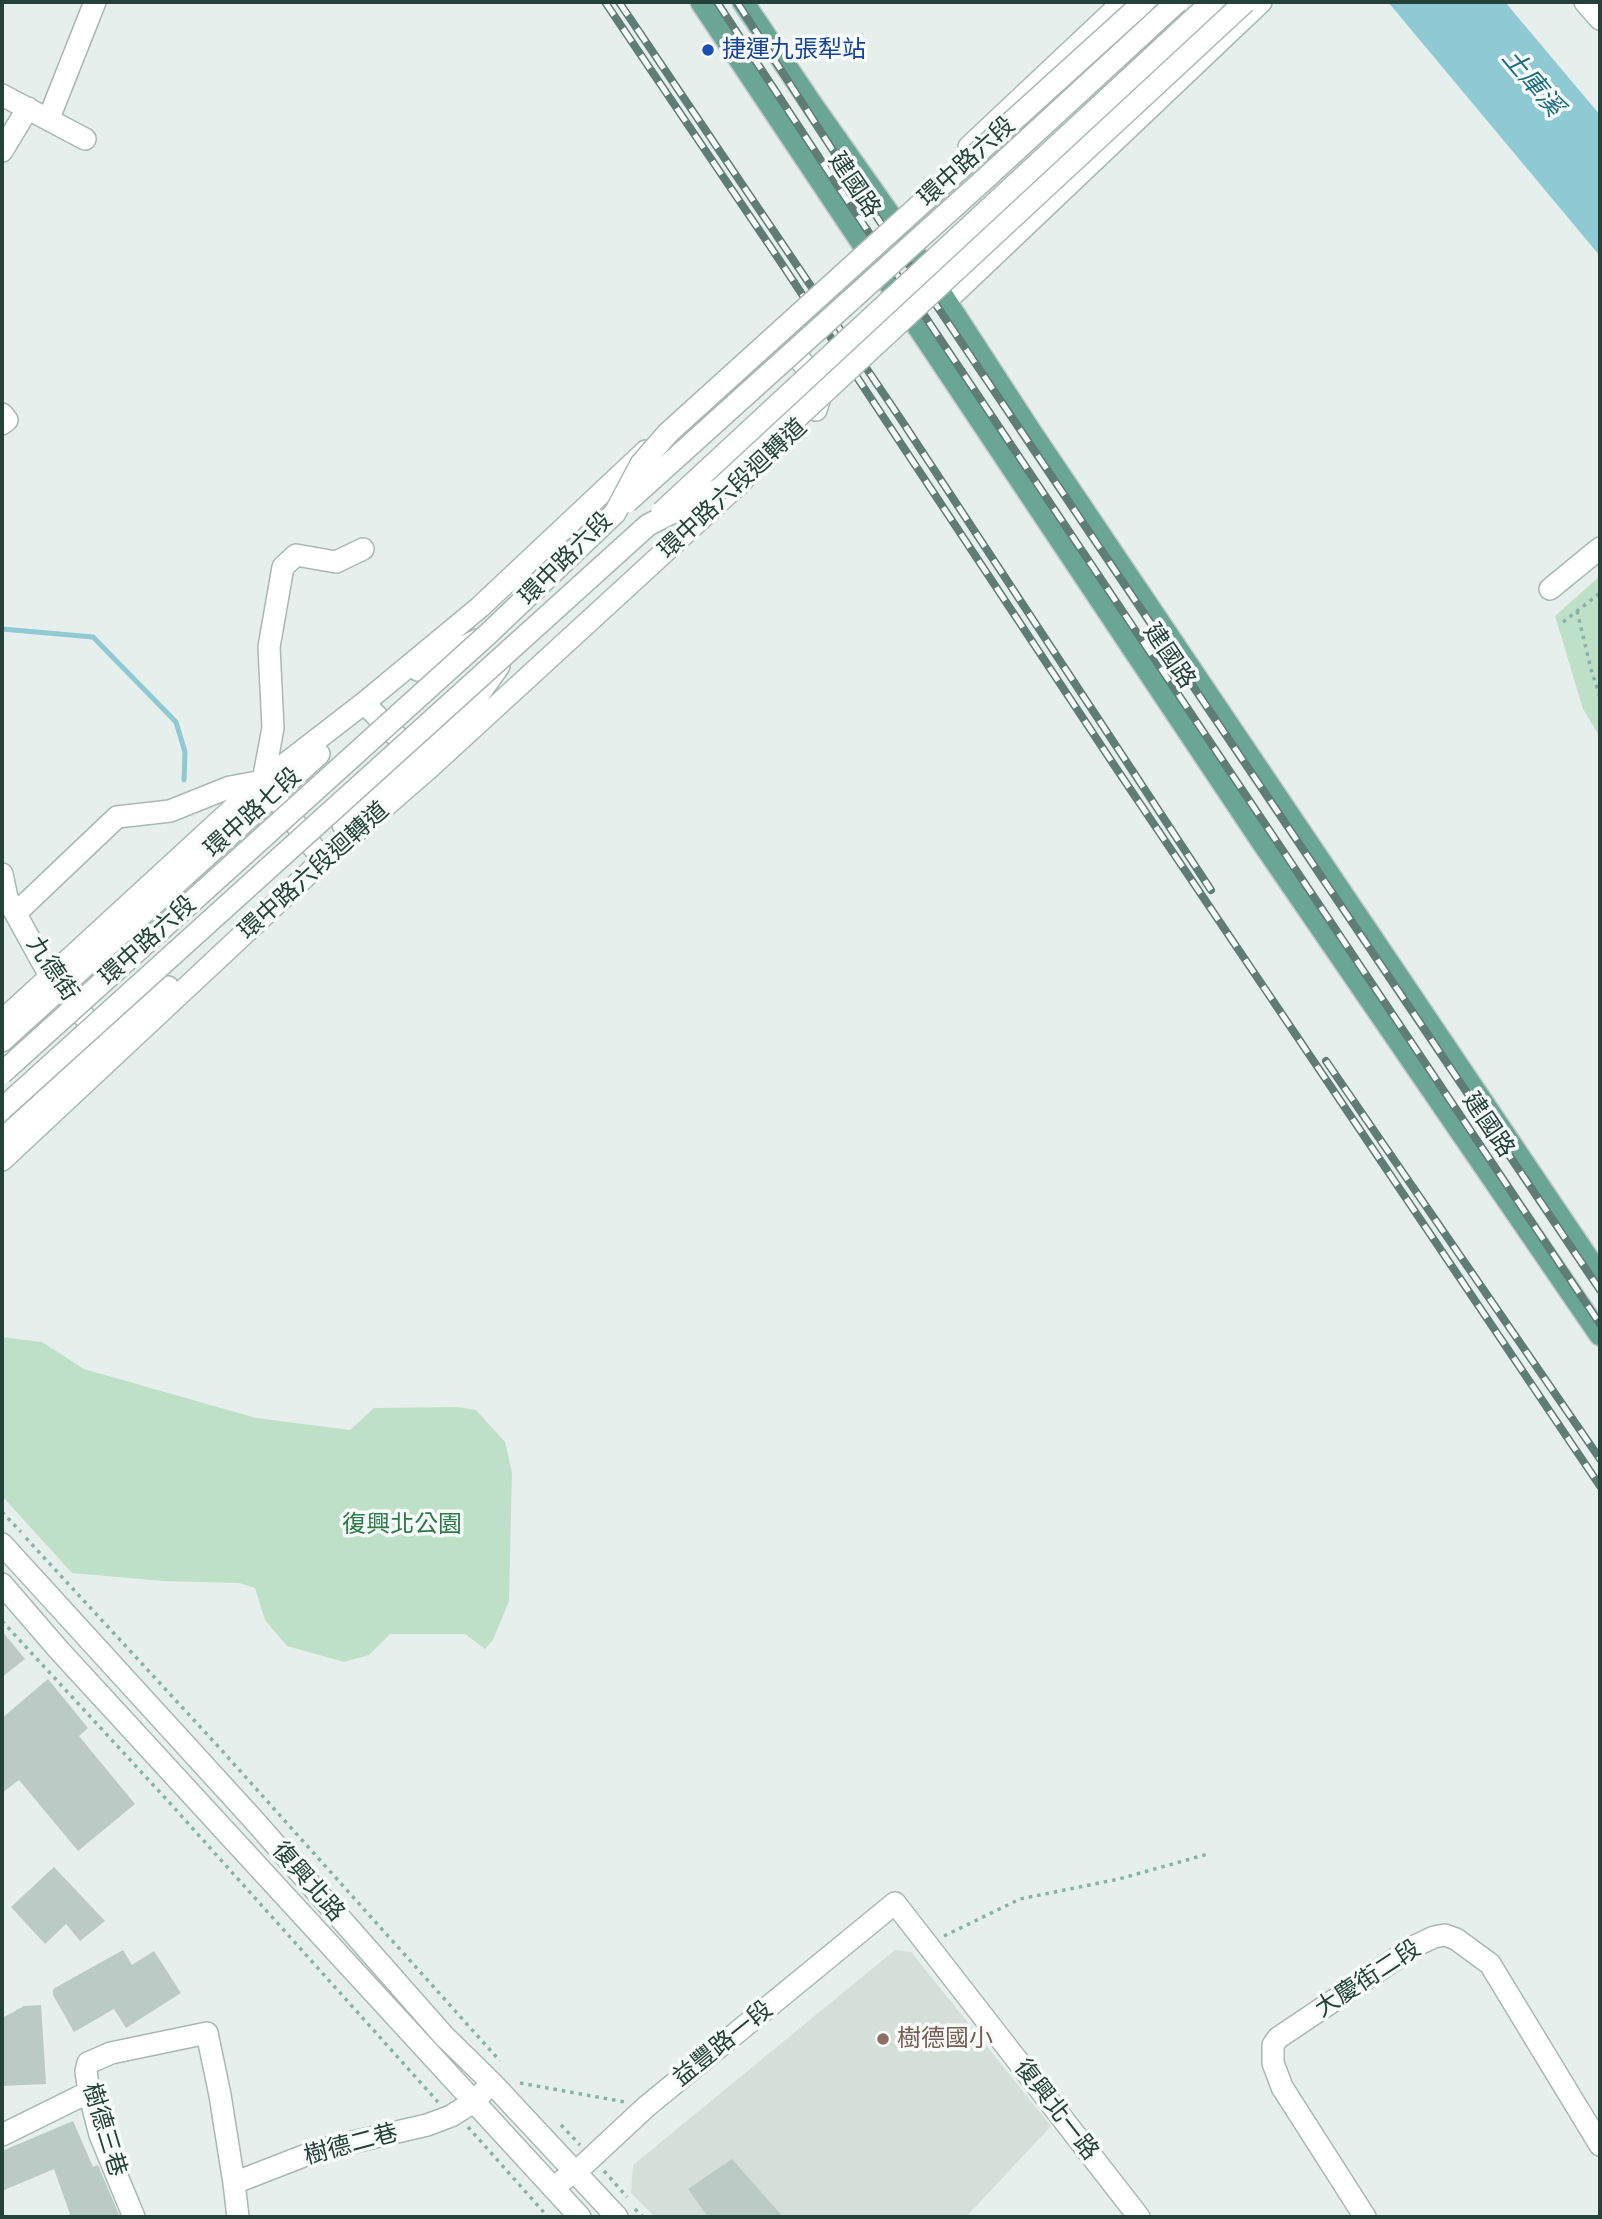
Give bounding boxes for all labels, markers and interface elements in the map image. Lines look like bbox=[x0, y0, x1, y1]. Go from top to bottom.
place label: 捷運九張犁站 bbox=[722, 36, 866, 64]
marker: 捷運九張犁站 bbox=[700, 42, 716, 58]
water label: 土庫溪 bbox=[1495, 43, 1569, 123]
street label: 環中路六段 bbox=[913, 111, 1021, 213]
street label: 建國路 bbox=[822, 147, 886, 223]
street label: 環中路六段迴轉道 bbox=[653, 413, 813, 565]
street label: 環中路六段 bbox=[513, 506, 619, 612]
street label: 建國路 bbox=[1137, 618, 1201, 694]
street label: 環中路七段 bbox=[199, 762, 307, 864]
street label: 環中路六段迴轉道 bbox=[233, 796, 395, 946]
street label: 環中路六段 bbox=[94, 890, 202, 992]
street label: 九德街 bbox=[20, 931, 84, 1007]
street label: 建國路 bbox=[1456, 1087, 1520, 1163]
park label: 復興北公園 bbox=[342, 1511, 462, 1539]
street label: 復興北路 bbox=[266, 1836, 350, 1928]
street label: 大慶街二段 bbox=[1310, 1934, 1426, 2024]
street label: 益豐路一段 bbox=[667, 1995, 779, 2093]
place label: 樹德國小 bbox=[897, 2025, 993, 2053]
marker: 樹德國小 bbox=[875, 2031, 891, 2047]
street label: 復興北一路 bbox=[1008, 2054, 1104, 2166]
street label: 樹德三巷 bbox=[76, 2080, 132, 2180]
street label: 樹德二巷 bbox=[301, 2119, 401, 2171]

